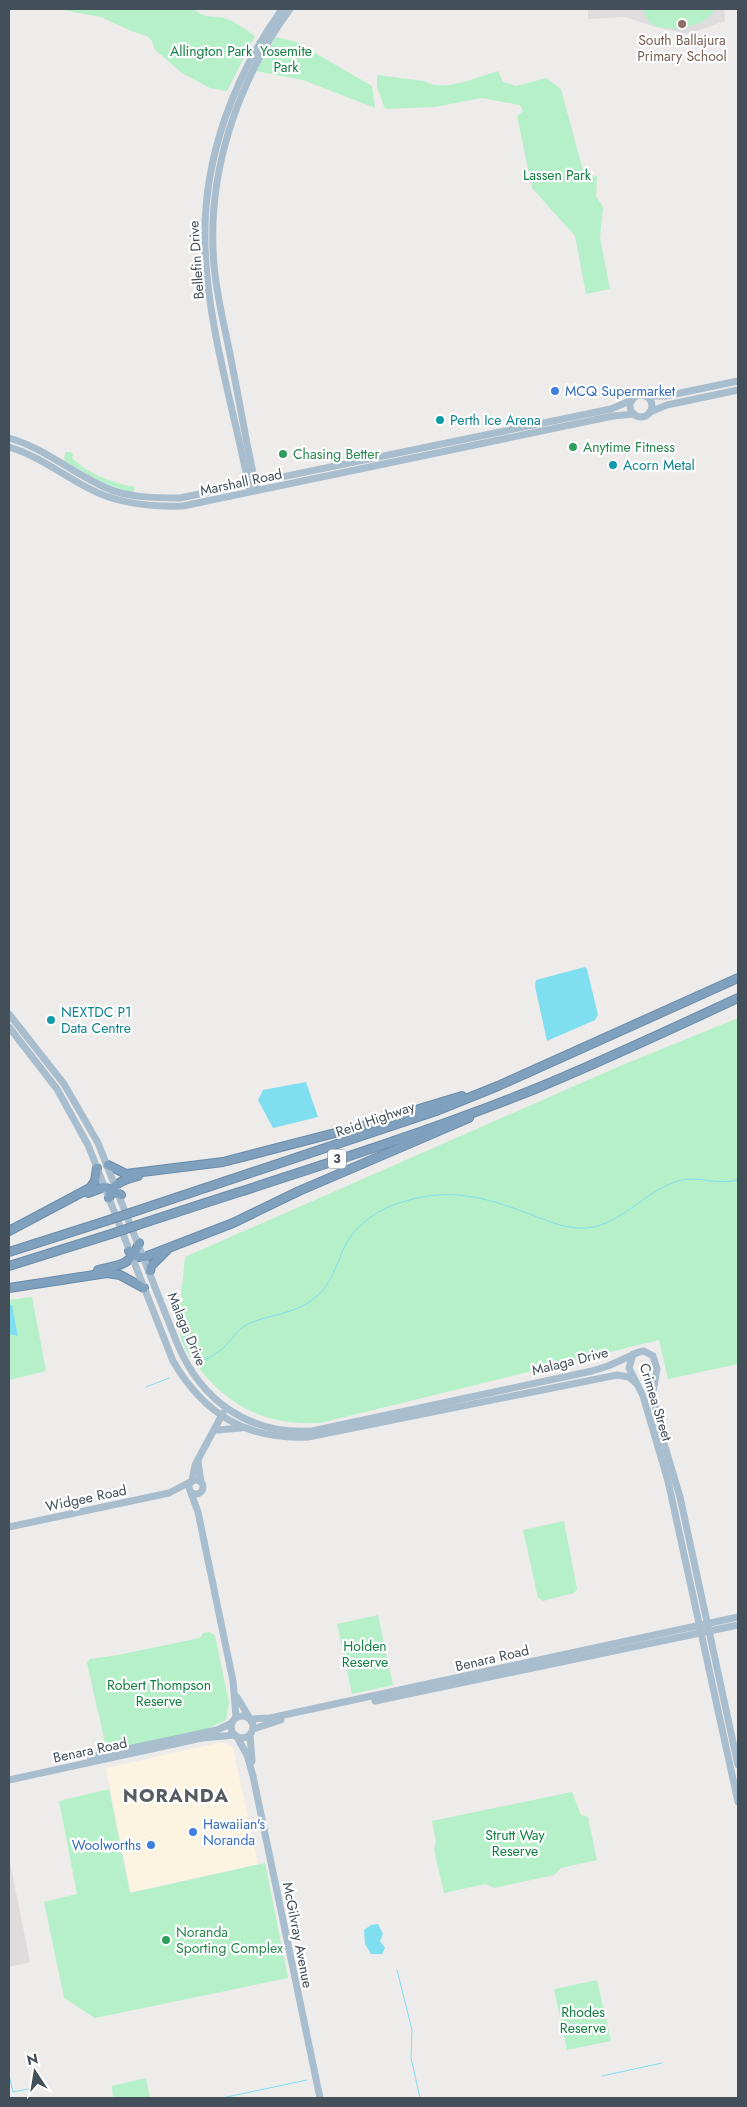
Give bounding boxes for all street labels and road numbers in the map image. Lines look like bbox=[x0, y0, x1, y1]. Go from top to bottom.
street label: Bellefin Drive bbox=[183, 220, 209, 300]
street label: Marshall Road bbox=[198, 464, 284, 500]
street label: Reid Highway bbox=[333, 1096, 418, 1142]
road number: 3 bbox=[328, 1150, 346, 1168]
street label: Malaga Drive bbox=[163, 1289, 211, 1369]
street label: Malaga Drive bbox=[530, 1342, 610, 1380]
street label: Crimea Street bbox=[635, 1361, 678, 1444]
street label: Widgee Road bbox=[44, 1480, 128, 1516]
street label: Benara Road bbox=[453, 1640, 531, 1676]
street label: Benara Road bbox=[51, 1732, 129, 1768]
street label: McGilvray Avenue bbox=[278, 1880, 318, 1990]

